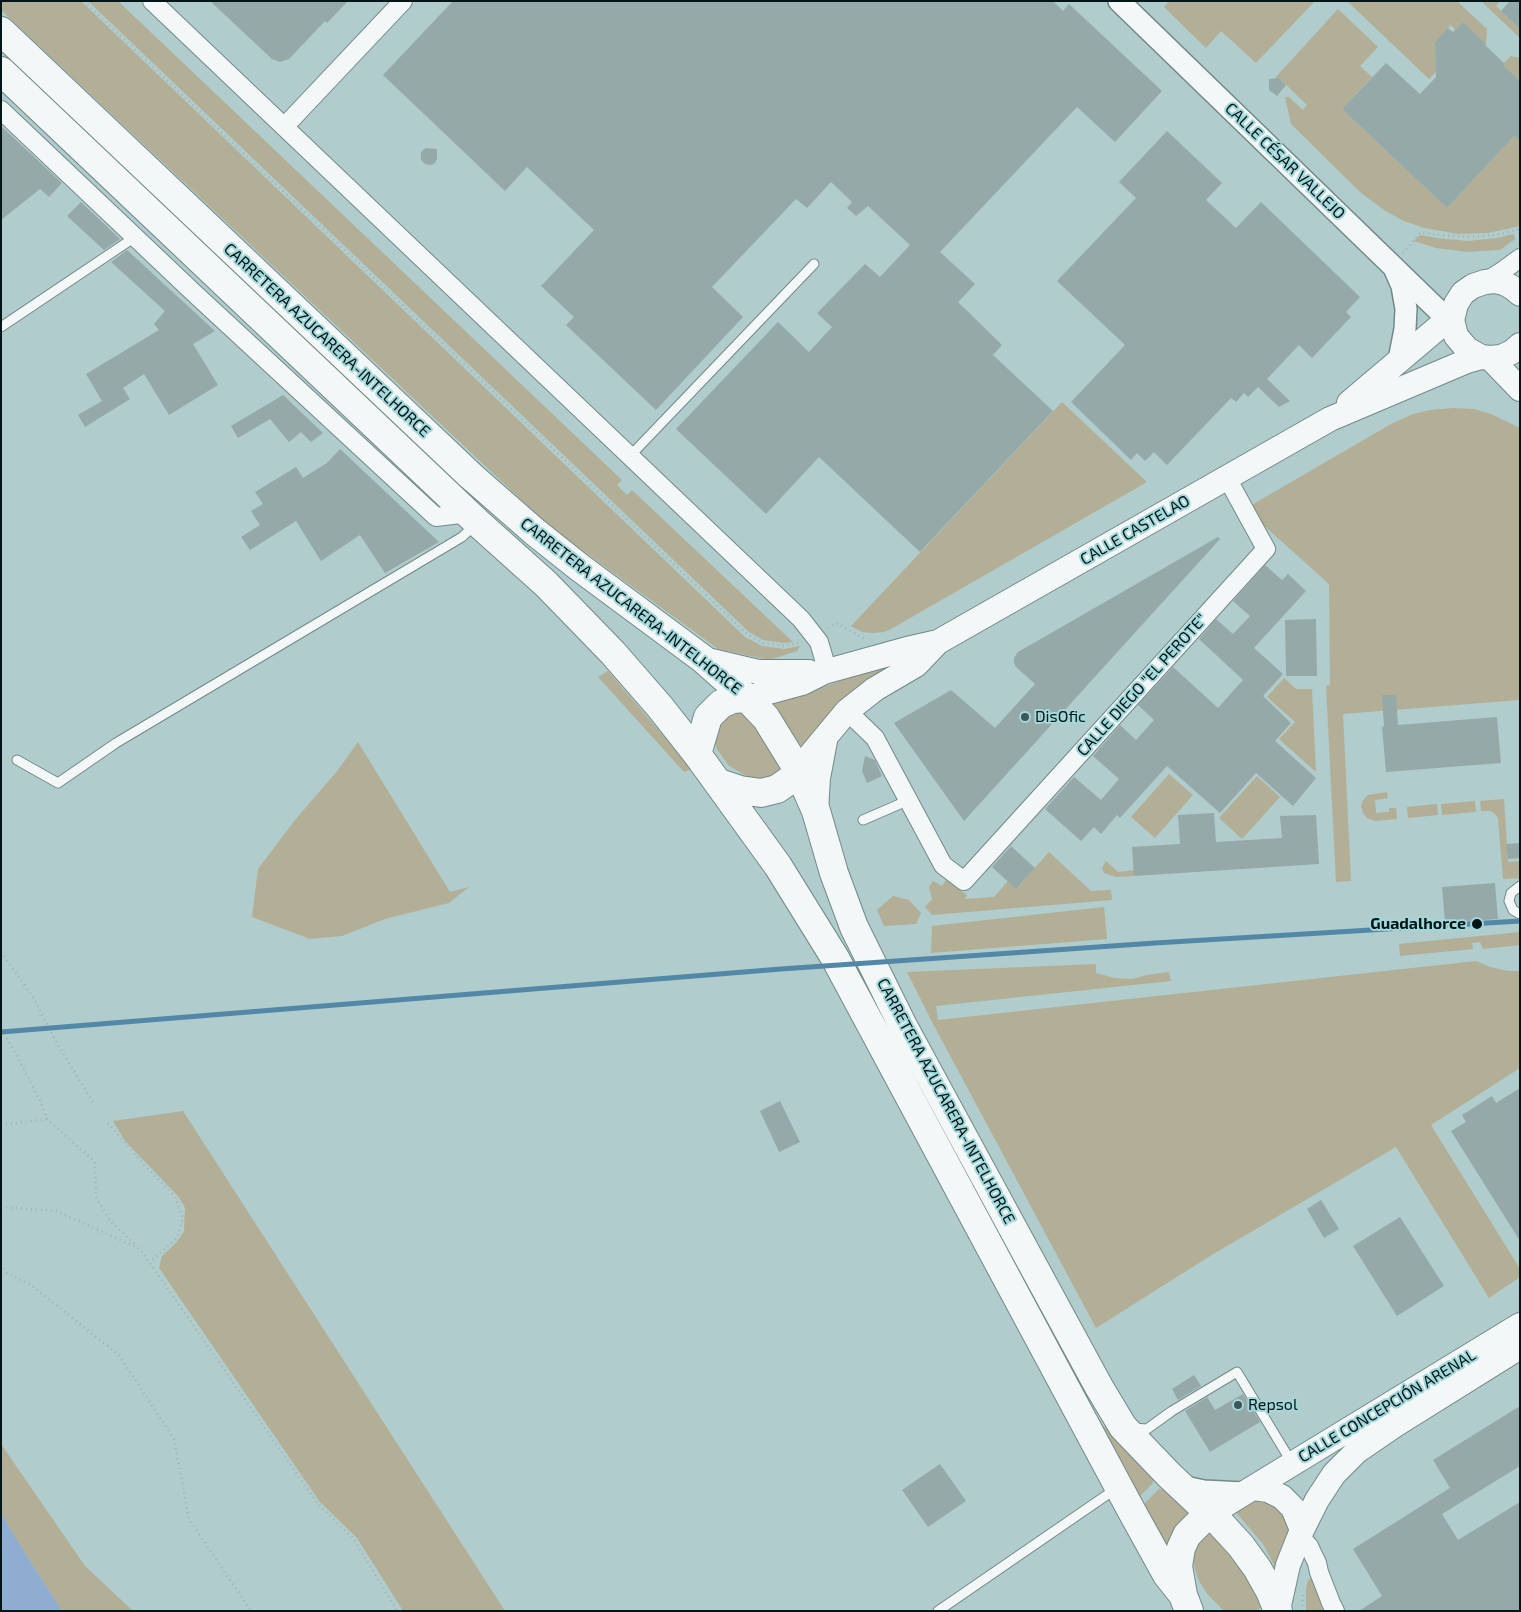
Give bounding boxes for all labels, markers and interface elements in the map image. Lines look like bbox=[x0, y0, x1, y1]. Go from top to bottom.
street label: CALLE CÉSAR VALLEJO bbox=[1221, 99, 1349, 223]
street label: CARRETERA AZUCARERA-INTELHORCE bbox=[220, 239, 434, 441]
street label: CALLE CASTELAO bbox=[1077, 491, 1193, 569]
street label: CARRETERA AZUCARERA-INTELHORCE bbox=[517, 514, 745, 698]
street label: CALLE DIEGO "EL PEROTE" bbox=[1073, 610, 1211, 760]
place label: DisOfic bbox=[1035, 707, 1086, 727]
marker: DisOfic bbox=[1019, 711, 1031, 723]
place label: Guadalhorce bbox=[1370, 914, 1466, 934]
marker: Guadalhorce bbox=[1470, 917, 1484, 931]
street label: CARRETERA AZUCARERA-INTELHORCE bbox=[873, 975, 1019, 1227]
street label: CALLE CONCEPCIÓN ARENAL bbox=[1295, 1345, 1479, 1467]
place label: Repsol bbox=[1248, 1395, 1298, 1415]
marker: Repsol bbox=[1232, 1399, 1244, 1411]

